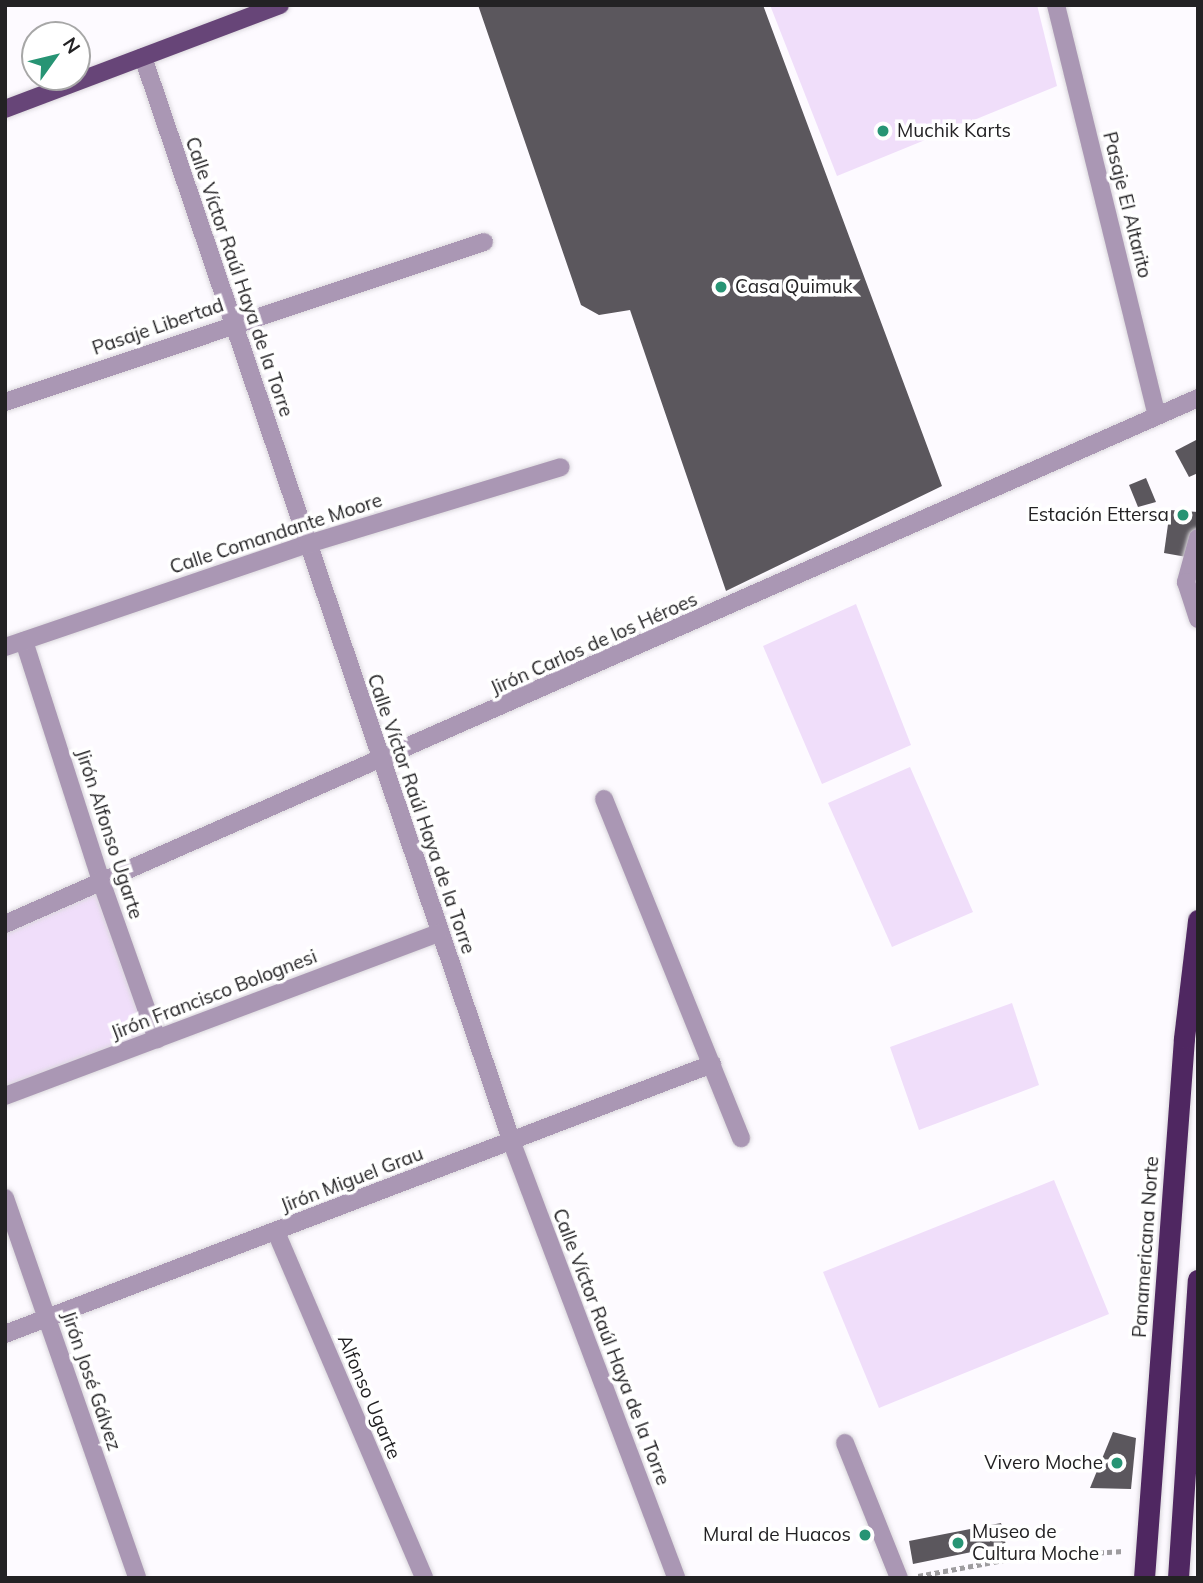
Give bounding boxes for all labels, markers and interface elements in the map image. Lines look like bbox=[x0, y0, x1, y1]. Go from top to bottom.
north arrow bbox=[21, 21, 91, 91]
text: N bbox=[58, 33, 86, 58]
place label: Muchik Karts bbox=[897, 120, 1011, 142]
marker: Muchik Karts bbox=[875, 123, 891, 139]
street label: Pasaje El Altarito bbox=[1098, 129, 1156, 281]
street label: Calle Víctor Raúl Haya de la Torre bbox=[180, 134, 298, 420]
place label: Casa Quimuk bbox=[735, 276, 852, 298]
marker: Casa Quimuk bbox=[713, 279, 729, 295]
street label: Pasaje Libertad bbox=[89, 294, 227, 360]
street label: Calle Comandante Moore bbox=[167, 489, 385, 579]
place label: Estación Ettersa bbox=[1028, 504, 1169, 526]
marker: Estación Ettersa bbox=[1175, 507, 1191, 523]
street label: Jirón Carlos de los Héroes bbox=[487, 588, 701, 700]
street label: Calle Víctor Raúl Haya de la Torre bbox=[362, 671, 480, 957]
street label: Jirón Alfonso Ugarte bbox=[71, 746, 147, 922]
street label: Jirón Francisco Bolognesi bbox=[108, 945, 320, 1045]
street label: Jirón Miguel Grau bbox=[278, 1142, 426, 1218]
street label: Panamericana Norte bbox=[1128, 1156, 1164, 1338]
street label: Calle Víctor Raúl Haya de la Torre bbox=[548, 1205, 674, 1489]
street label: Jirón José Gálvez bbox=[56, 1308, 126, 1454]
street label: Alfonso Ugarte bbox=[333, 1331, 405, 1463]
place label: Vivero Moche bbox=[984, 1452, 1103, 1474]
marker: Vivero Moche bbox=[1109, 1455, 1125, 1471]
place label: Museo de Cultura Moche bbox=[972, 1521, 1099, 1565]
place label: Mural de Huacos bbox=[703, 1524, 851, 1546]
marker: Mural de Huacos bbox=[857, 1527, 873, 1543]
marker: Museo de Cultura Moche bbox=[950, 1535, 966, 1551]

